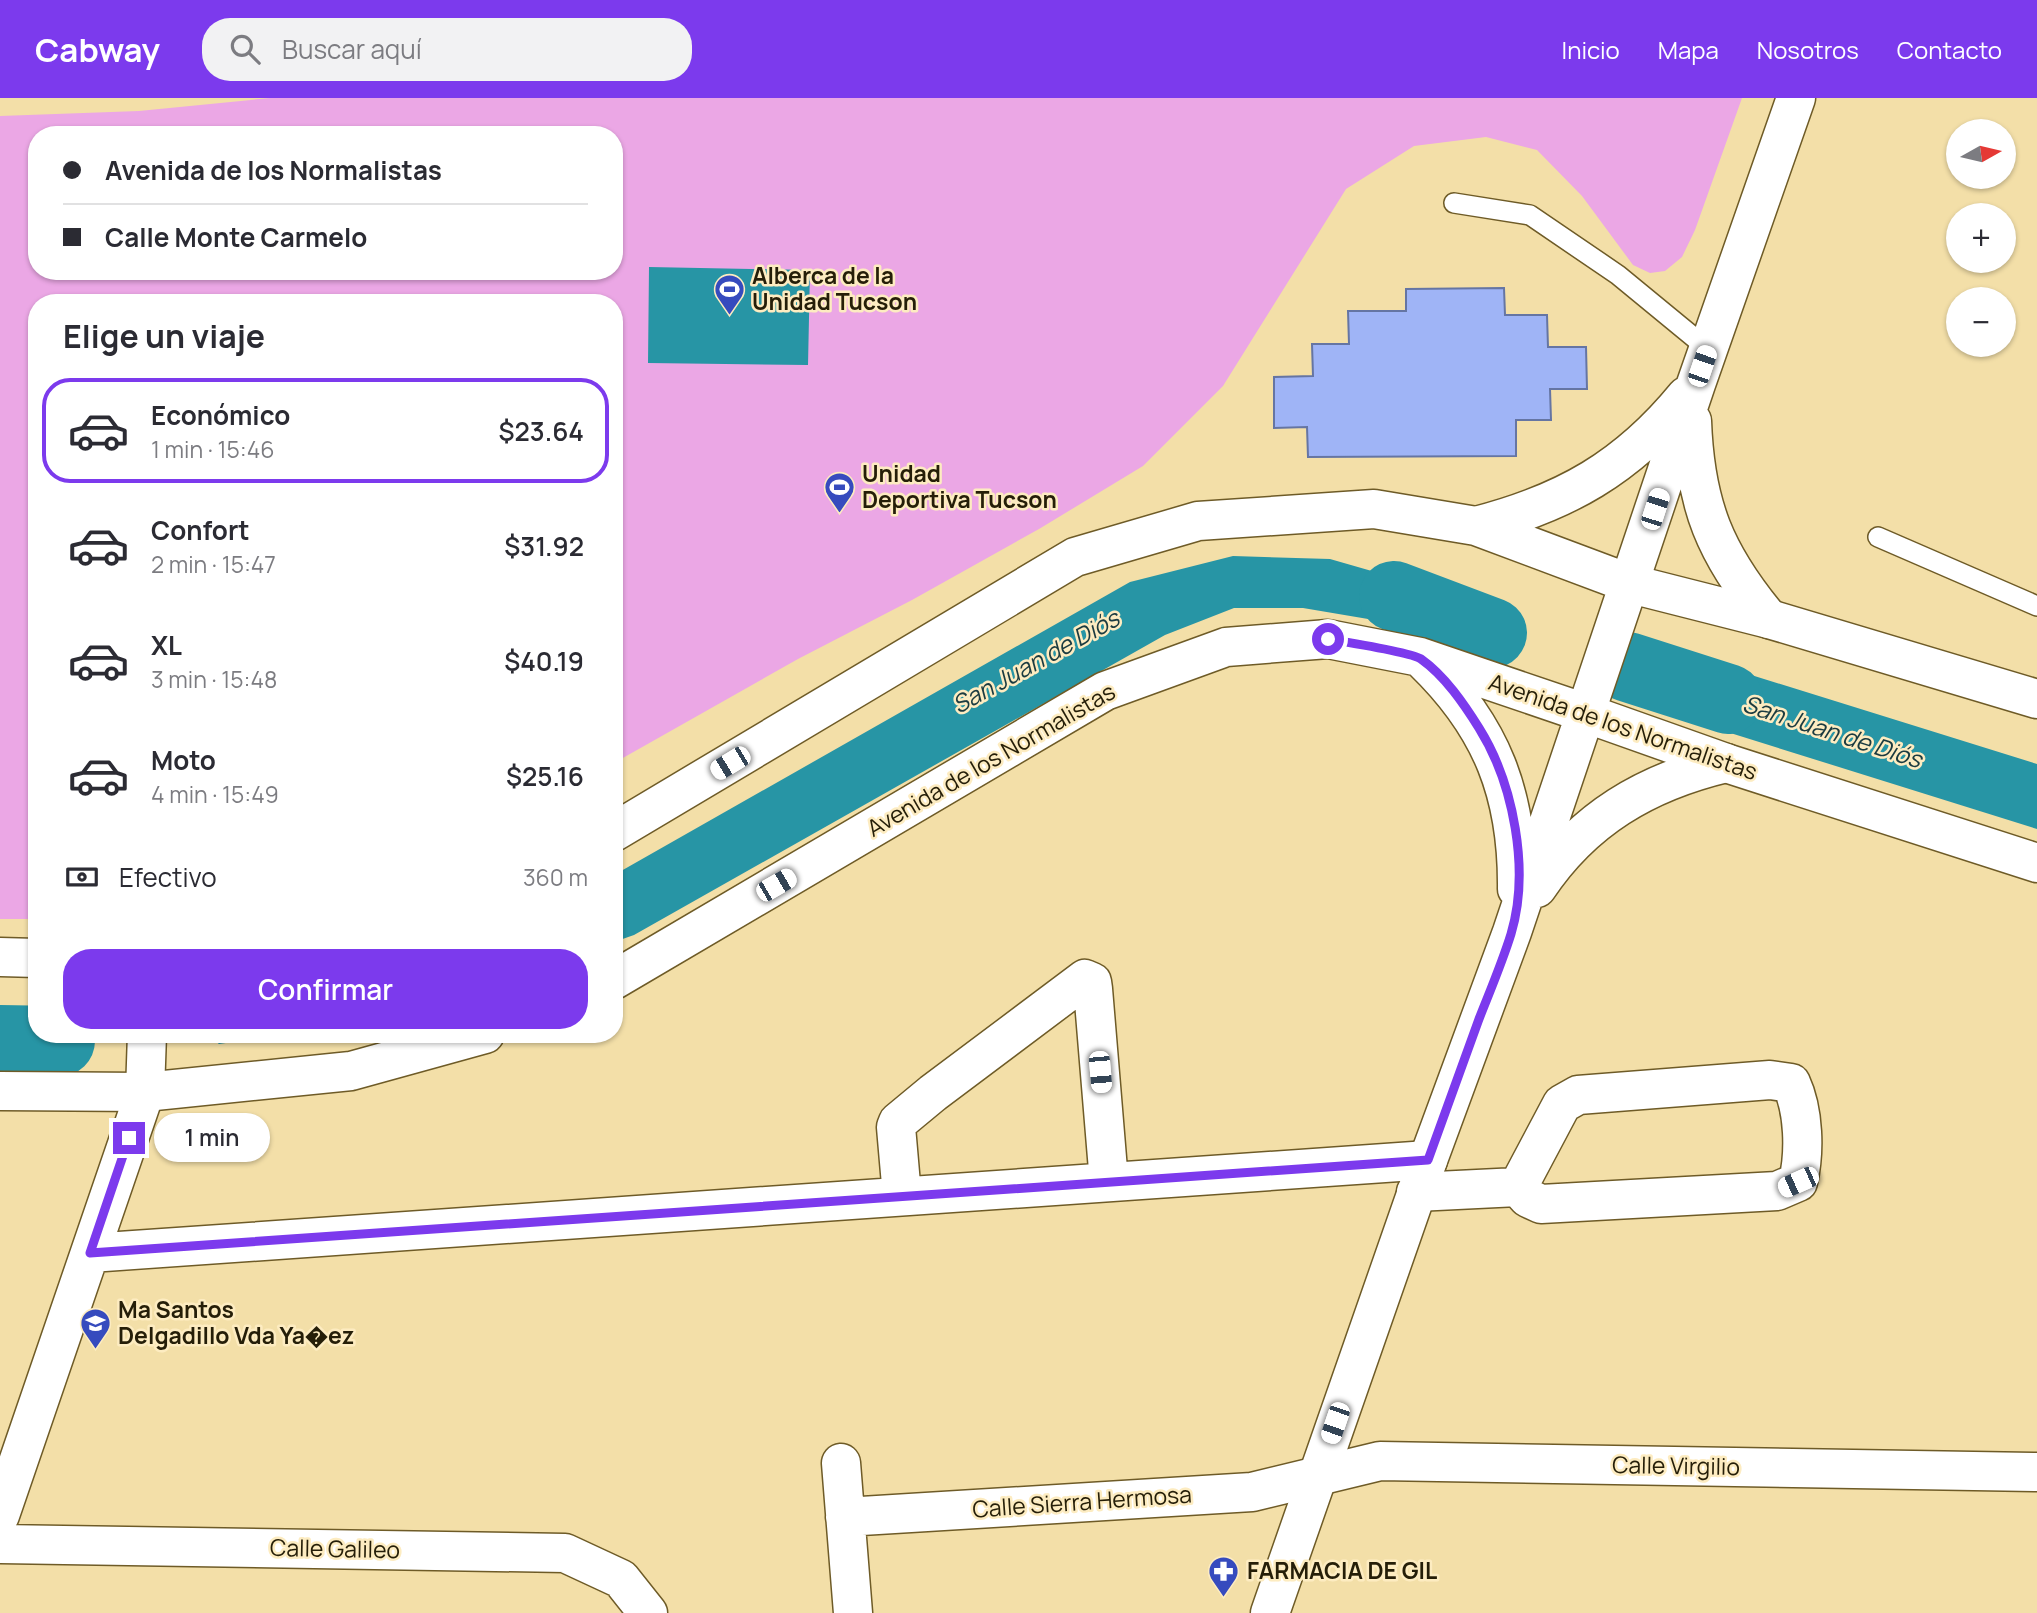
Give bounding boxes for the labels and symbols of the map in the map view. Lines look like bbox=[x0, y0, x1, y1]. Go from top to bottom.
north arrow bbox=[1946, 119, 2016, 189]
place label: Alberca de la Unidad Tucson bbox=[752, 259, 917, 317]
sports icon: Alberca de la Unidad Tucson bbox=[712, 272, 746, 316]
car bbox=[1686, 343, 1719, 389]
place label: Unidad Deportiva Tucson bbox=[862, 457, 1057, 515]
sports icon: Unidad Deportiva Tucson bbox=[822, 470, 856, 514]
car bbox=[1639, 486, 1672, 532]
water label: San Juan de Diós bbox=[946, 600, 1127, 720]
route start bbox=[1312, 623, 1344, 655]
street label: Avenida de los Normalistas bbox=[1485, 665, 1762, 787]
street label: Avenida de los Normalistas bbox=[860, 675, 1121, 843]
water label: San Juan de Diós bbox=[1739, 686, 1928, 776]
car bbox=[707, 743, 754, 783]
car bbox=[753, 865, 800, 905]
car bbox=[1088, 1050, 1113, 1094]
callout: 1 min bbox=[154, 1114, 269, 1162]
route end bbox=[113, 1122, 145, 1154]
car bbox=[1775, 1164, 1822, 1200]
place label: Ma Santos Delgadillo Vda Ya�ez bbox=[118, 1293, 354, 1351]
school or university icon: Ma Santos Delgadillo Vda Ya�ez bbox=[78, 1306, 112, 1350]
car bbox=[1319, 1400, 1352, 1446]
street label: Calle Virgilio bbox=[1612, 1448, 1740, 1482]
street label: Calle Sierra Hermosa bbox=[971, 1477, 1193, 1525]
street label: Calle Galileo bbox=[270, 1531, 400, 1565]
pharmacy icon: FARMACIA DE GIL bbox=[1207, 1554, 1241, 1598]
place label: FARMACIA DE GIL bbox=[1247, 1554, 1437, 1586]

